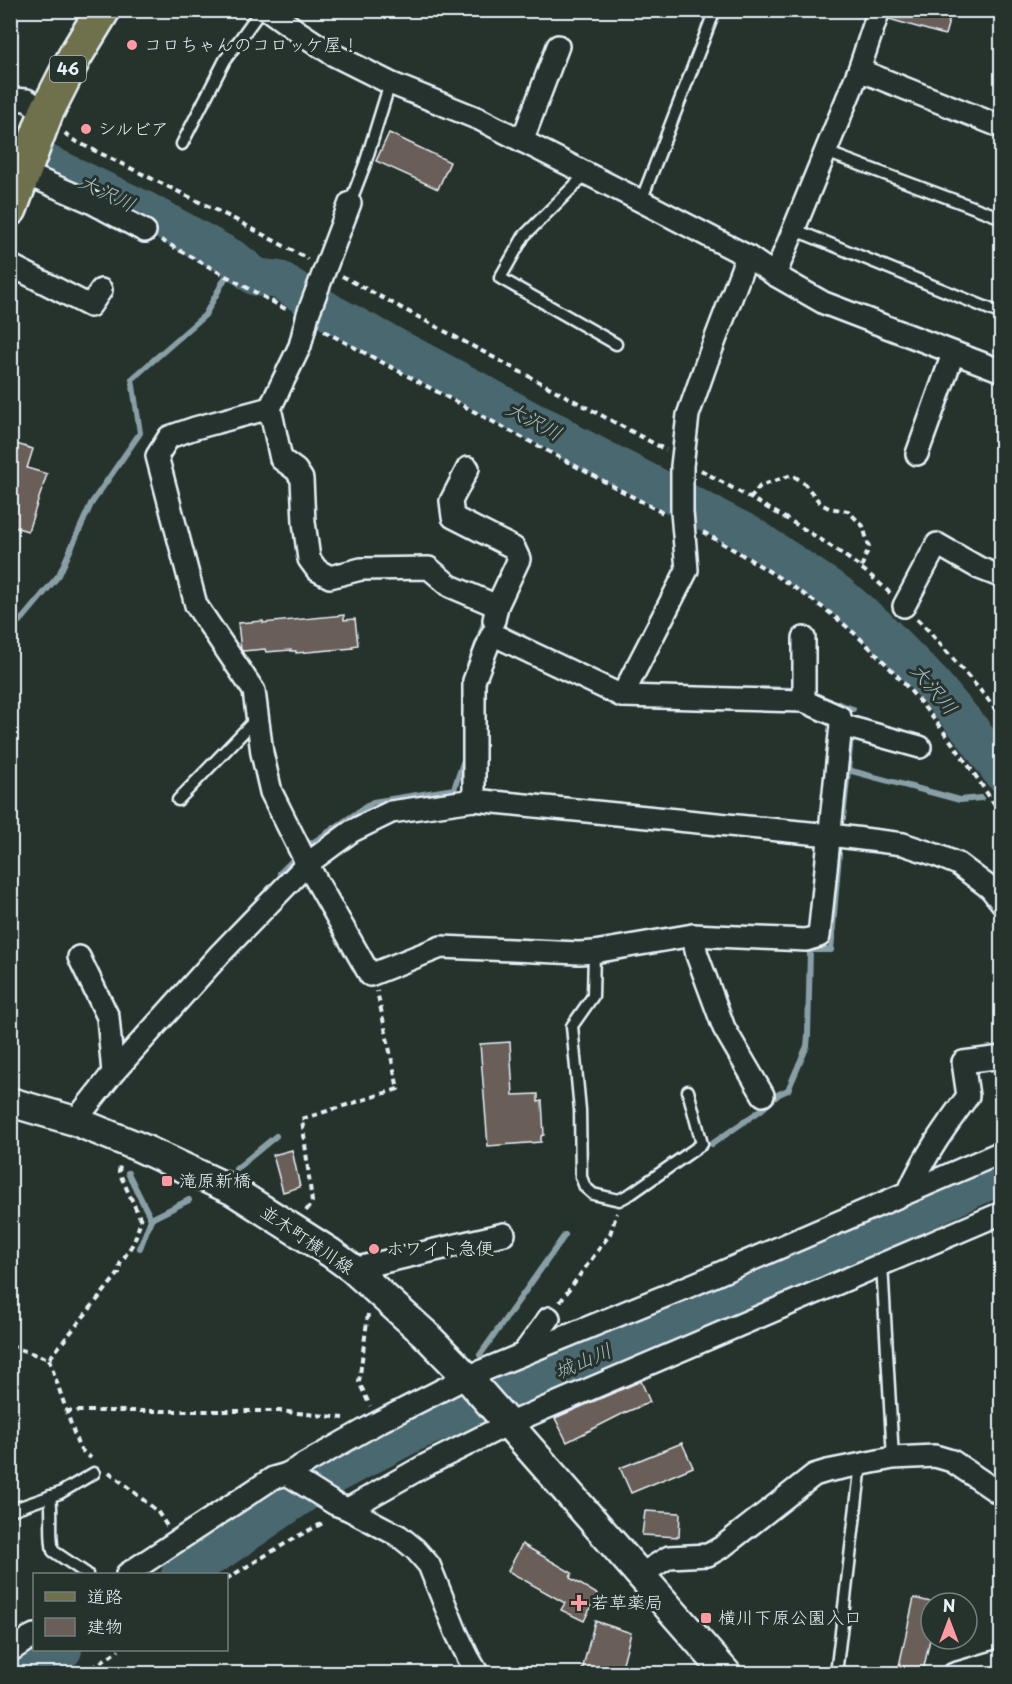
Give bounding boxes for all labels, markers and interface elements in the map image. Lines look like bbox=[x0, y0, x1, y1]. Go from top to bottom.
place label: コロちゃんのコロッケ屋！ bbox=[144, 30, 360, 57]
marker: コロちゃんのコロッケ屋！ bbox=[125, 38, 139, 52]
road number: 46 bbox=[50, 56, 86, 82]
place label: シルビア bbox=[98, 114, 169, 141]
marker: シルビア bbox=[79, 122, 93, 136]
water label: 大沢川 bbox=[74, 165, 141, 219]
water label: 大沢川 bbox=[501, 393, 568, 447]
water label: 大沢川 bbox=[904, 656, 966, 721]
place label: 滝原新橋 bbox=[179, 1166, 251, 1193]
marker: 滝原新橋 bbox=[160, 1174, 174, 1188]
street label: 並木町横川線 bbox=[256, 1197, 360, 1280]
place label: ホワイト急便 bbox=[386, 1234, 494, 1261]
marker: ホワイト急便 bbox=[367, 1242, 381, 1256]
water label: 城山川 bbox=[549, 1335, 616, 1386]
legend bbox=[33, 1573, 228, 1651]
text: 道路 bbox=[87, 1582, 123, 1609]
place label: 若草薬局 bbox=[591, 1588, 663, 1615]
north arrow bbox=[919, 1591, 979, 1651]
text: N bbox=[943, 1593, 955, 1617]
marker: 若草薬局 bbox=[572, 1596, 586, 1610]
place label: 横川下原公園入口 bbox=[718, 1603, 862, 1630]
marker: 横川下原公園入口 bbox=[699, 1611, 713, 1625]
text: 建物 bbox=[87, 1612, 123, 1639]

